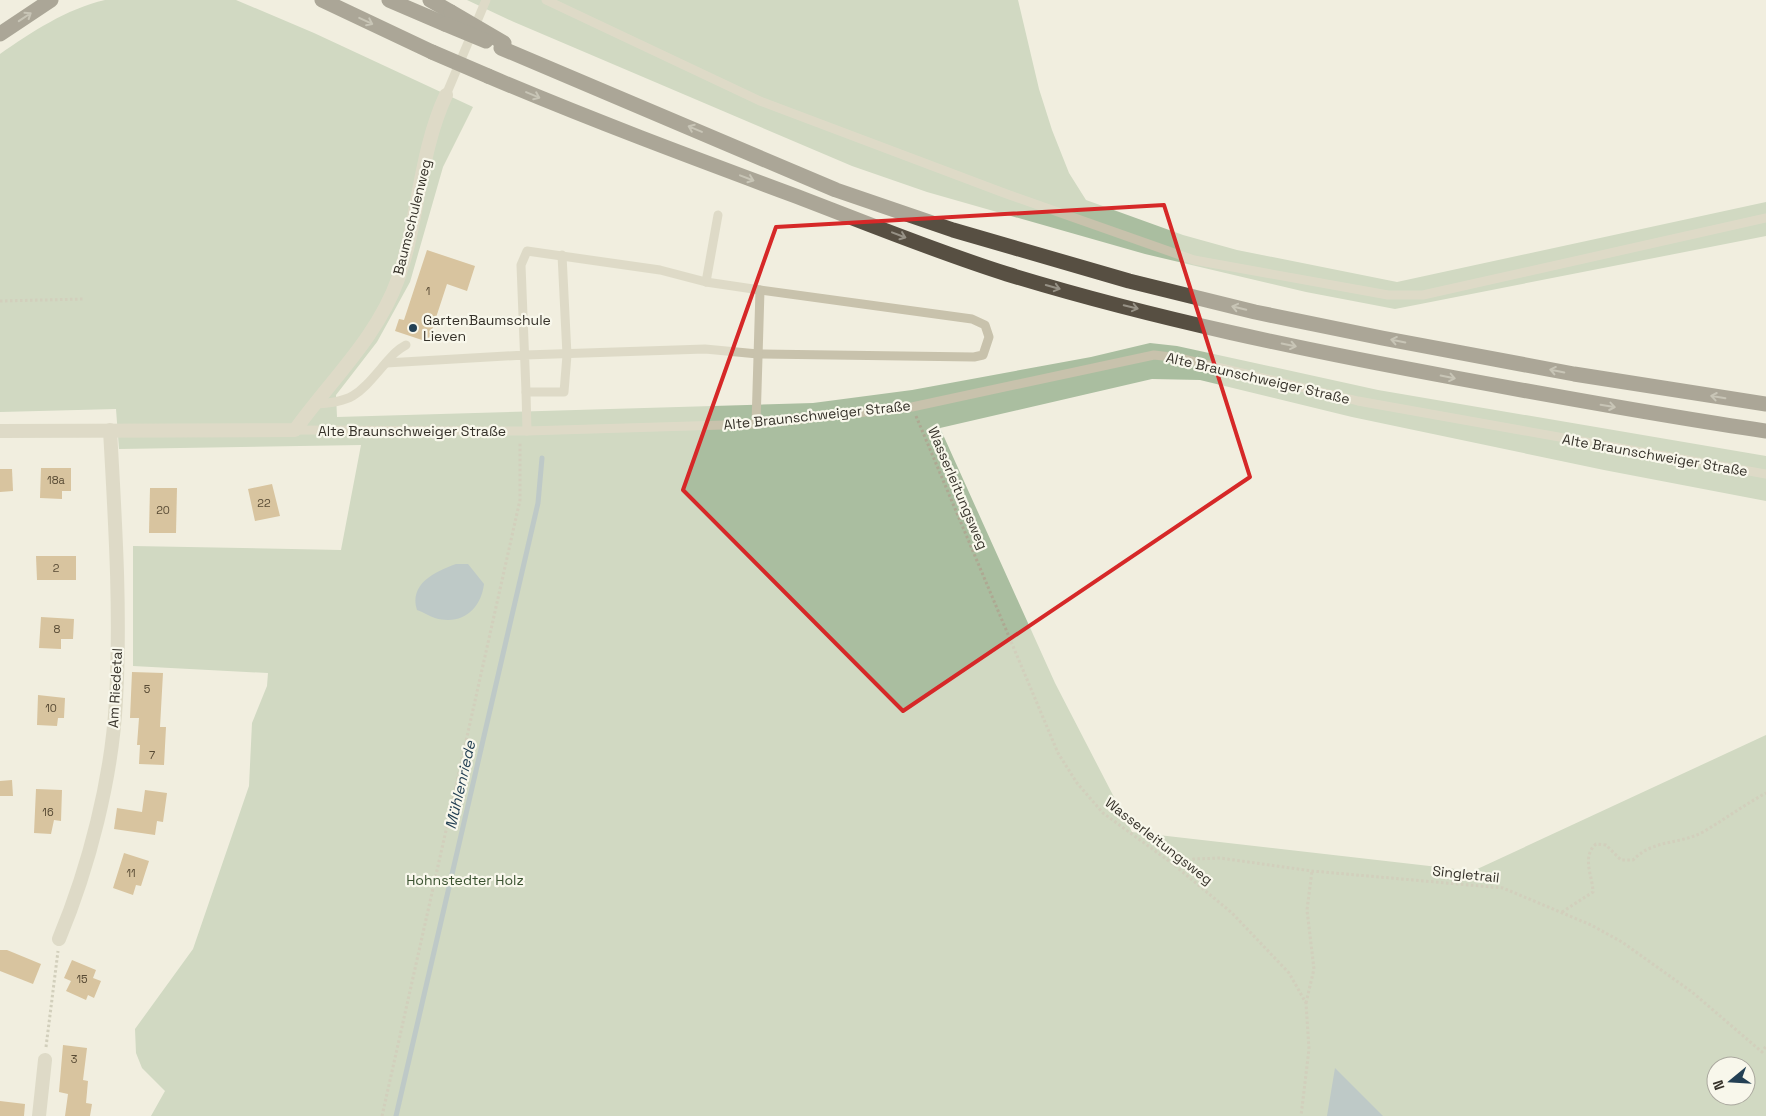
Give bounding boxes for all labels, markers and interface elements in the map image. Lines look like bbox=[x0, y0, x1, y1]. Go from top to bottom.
one-way arrow bbox=[18, 12, 32, 22]
one-way arrow bbox=[358, 17, 373, 26]
one-way arrow bbox=[525, 90, 540, 100]
one-way arrow bbox=[688, 123, 703, 133]
street label: Baumschulenweg bbox=[389, 157, 435, 277]
one-way arrow bbox=[739, 174, 754, 183]
one-way arrow bbox=[891, 231, 906, 240]
one-way arrow bbox=[1045, 282, 1061, 292]
house number: 1 bbox=[426, 284, 430, 298]
one-way arrow bbox=[1122, 303, 1138, 313]
one-way arrow bbox=[1231, 303, 1247, 312]
place label: GartenBaumschule Lieven bbox=[423, 311, 551, 345]
marker: GartenBaumschule Lieven bbox=[407, 322, 419, 334]
one-way arrow bbox=[1390, 335, 1406, 345]
one-way arrow bbox=[1280, 341, 1296, 351]
street label: Alte Braunschweiger Straße bbox=[1164, 348, 1352, 408]
one-way arrow bbox=[1550, 365, 1566, 375]
one-way arrow bbox=[1440, 372, 1456, 382]
one-way arrow bbox=[1710, 392, 1726, 402]
street label: Alte Braunschweiger Straße bbox=[723, 396, 911, 434]
one-way arrow bbox=[1600, 401, 1616, 411]
street label: Alte Braunschweiger Straße bbox=[318, 422, 506, 440]
street label: Wasserleitungsweg bbox=[924, 424, 992, 552]
street label: Alte Braunschweiger Straße bbox=[1561, 430, 1749, 480]
house number: 18a bbox=[47, 473, 66, 487]
house number: 22 bbox=[257, 496, 271, 510]
house number: 20 bbox=[156, 503, 170, 517]
house number: 2 bbox=[53, 561, 60, 575]
house number: 8 bbox=[54, 622, 61, 636]
street label: Am Riedetal bbox=[104, 648, 126, 728]
house number: 5 bbox=[144, 682, 151, 696]
house number: 10 bbox=[45, 701, 57, 715]
water label: Mühlenriede bbox=[441, 738, 480, 831]
house number: 7 bbox=[149, 748, 155, 762]
street label: Wasserleitungsweg bbox=[1102, 793, 1216, 889]
house number: 16 bbox=[42, 805, 54, 819]
street label: Singletrail bbox=[1432, 862, 1500, 886]
house number: 11 bbox=[126, 866, 136, 880]
park label: Hohnstedter Holz bbox=[406, 871, 524, 889]
house number: 15 bbox=[76, 972, 88, 986]
house number: 3 bbox=[71, 1052, 78, 1066]
north arrow bbox=[1706, 1056, 1756, 1106]
text: N bbox=[1709, 1078, 1729, 1092]

